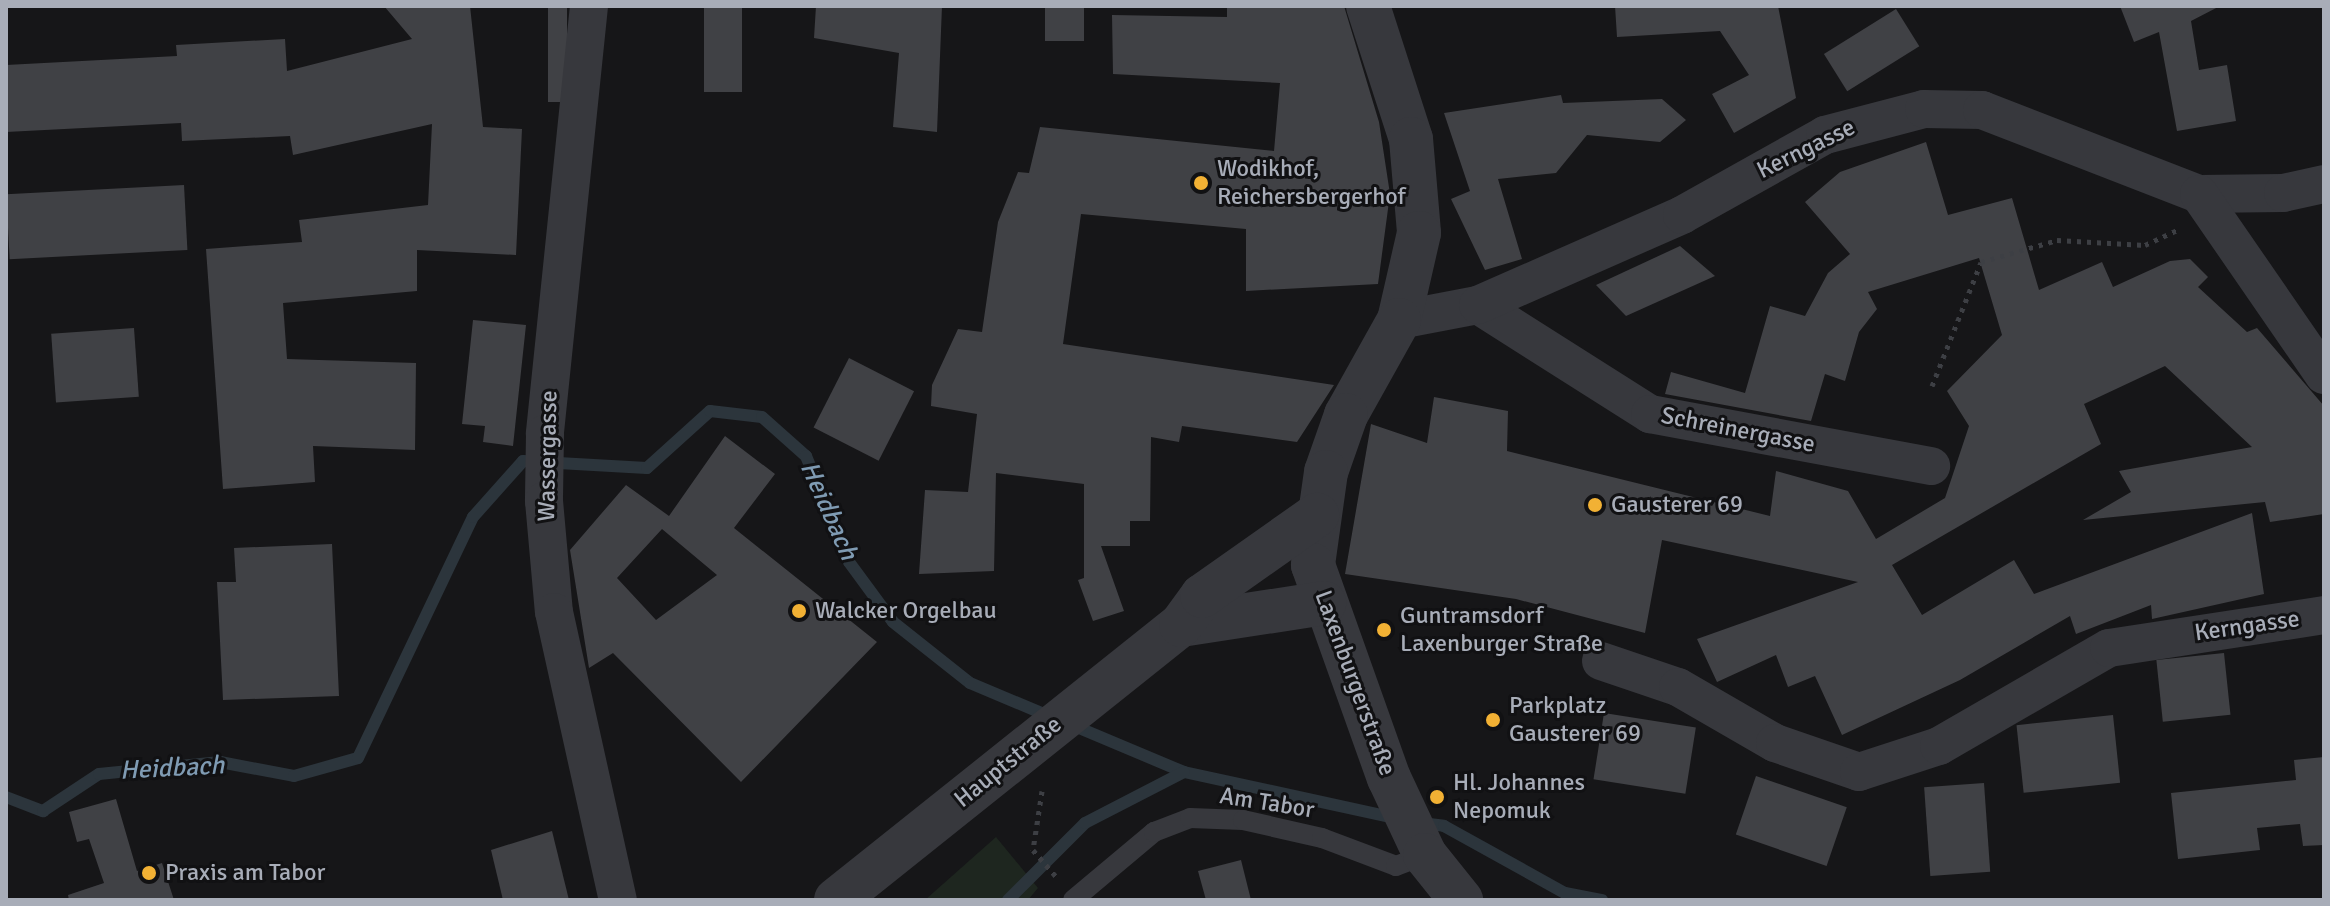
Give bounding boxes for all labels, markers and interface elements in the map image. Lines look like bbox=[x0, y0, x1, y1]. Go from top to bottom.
street label: Kerngasse bbox=[1752, 113, 1860, 185]
place label: Wodikhof, Reichersbergerhof bbox=[1217, 155, 1406, 211]
marker: Wodikhof, Reichersbergerhof bbox=[1192, 174, 1210, 192]
street label: Wassergasse bbox=[532, 390, 564, 522]
street label: Schreinergasse bbox=[1659, 401, 1817, 459]
water label: Heidbach bbox=[792, 457, 864, 565]
place label: Gausterer 69 bbox=[1611, 491, 1743, 519]
marker: Gausterer 69 bbox=[1586, 496, 1604, 514]
street label: Laxenburgerstraße bbox=[1308, 587, 1402, 779]
place label: Walcker Orgelbau bbox=[815, 597, 997, 625]
marker: Walcker Orgelbau bbox=[790, 602, 808, 620]
place label: Guntramsdorf Laxenburger Straße bbox=[1400, 602, 1603, 658]
street label: Kerngasse bbox=[2193, 604, 2301, 648]
marker: Guntramsdorf Laxenburger Straße bbox=[1375, 621, 1393, 639]
place label: Parkplatz Gausterer 69 bbox=[1509, 692, 1641, 748]
street label: Hauptstraße bbox=[949, 710, 1067, 814]
marker: Parkplatz Gausterer 69 bbox=[1484, 711, 1502, 729]
water label: Heidbach bbox=[119, 751, 225, 787]
place label: Hl. Johannes Nepomuk bbox=[1453, 769, 1585, 825]
street label: Am Tabor bbox=[1218, 781, 1316, 825]
marker: Hl. Johannes Nepomuk bbox=[1428, 788, 1446, 806]
place label: Praxis am Tabor bbox=[165, 859, 325, 887]
marker: Praxis am Tabor bbox=[140, 864, 158, 882]

